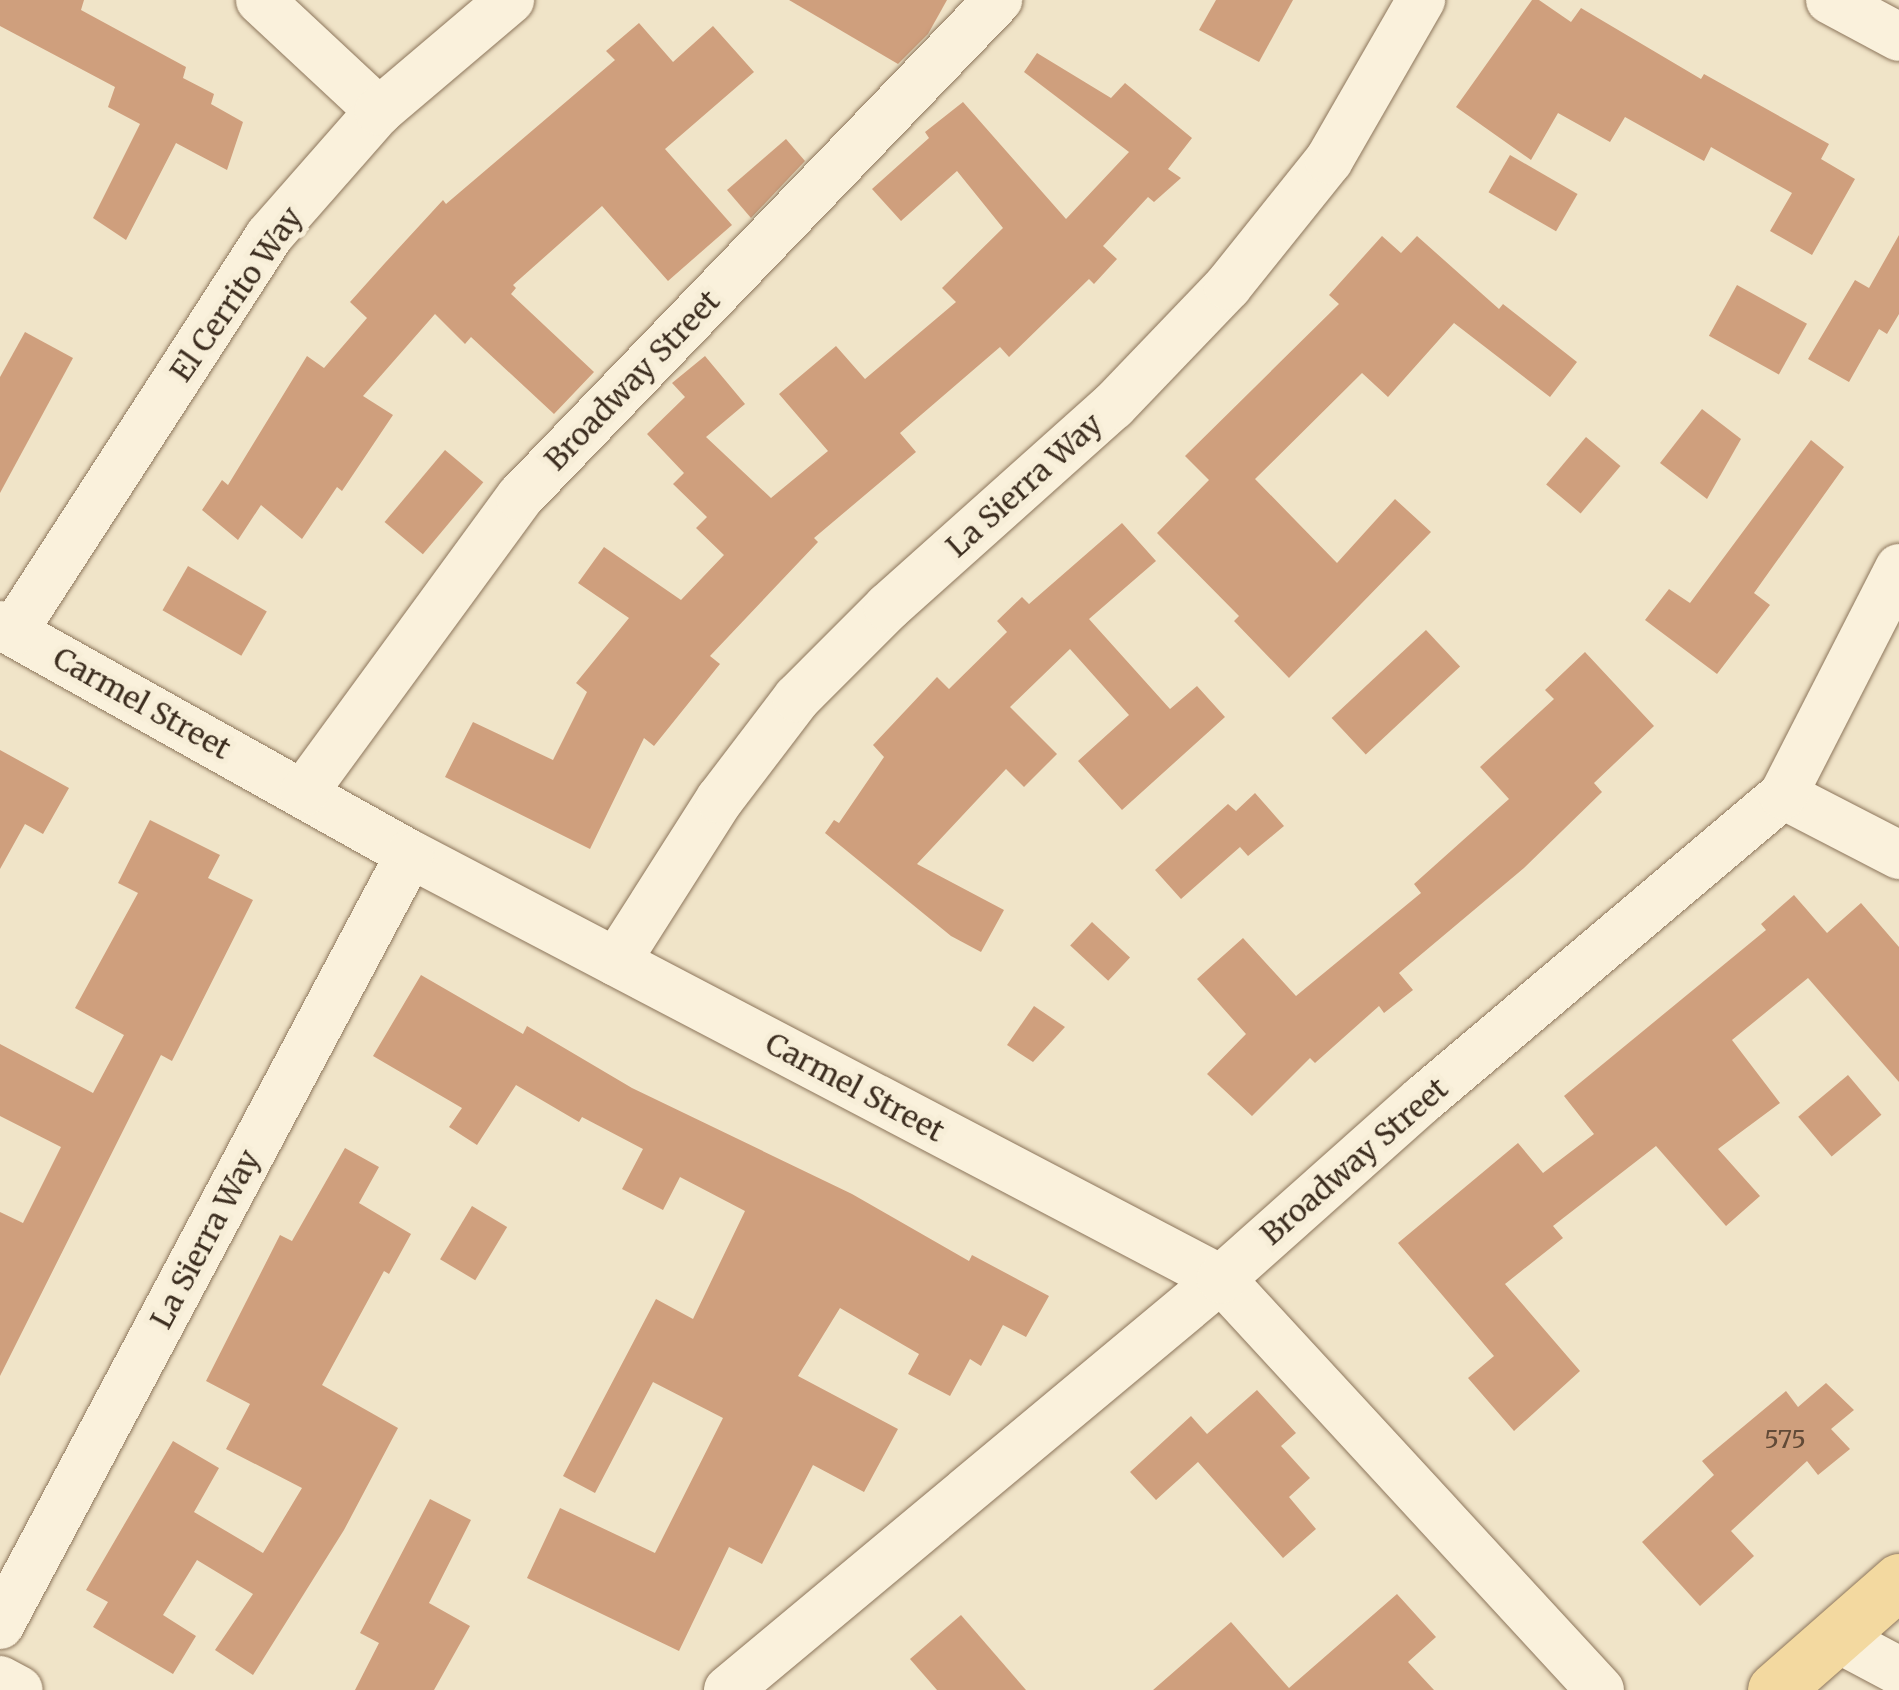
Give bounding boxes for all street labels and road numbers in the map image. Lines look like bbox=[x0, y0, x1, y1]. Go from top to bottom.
street label: El Cerrito Way bbox=[163, 200, 309, 388]
street label: Broadway Street bbox=[537, 283, 727, 477]
street label: La Sierra Way bbox=[939, 406, 1109, 564]
street label: Carmel Street bbox=[47, 640, 237, 766]
street label: Carmel Street bbox=[760, 1025, 950, 1149]
street label: Broadway Street bbox=[1253, 1070, 1455, 1252]
street label: La Sierra Way bbox=[143, 1144, 267, 1334]

